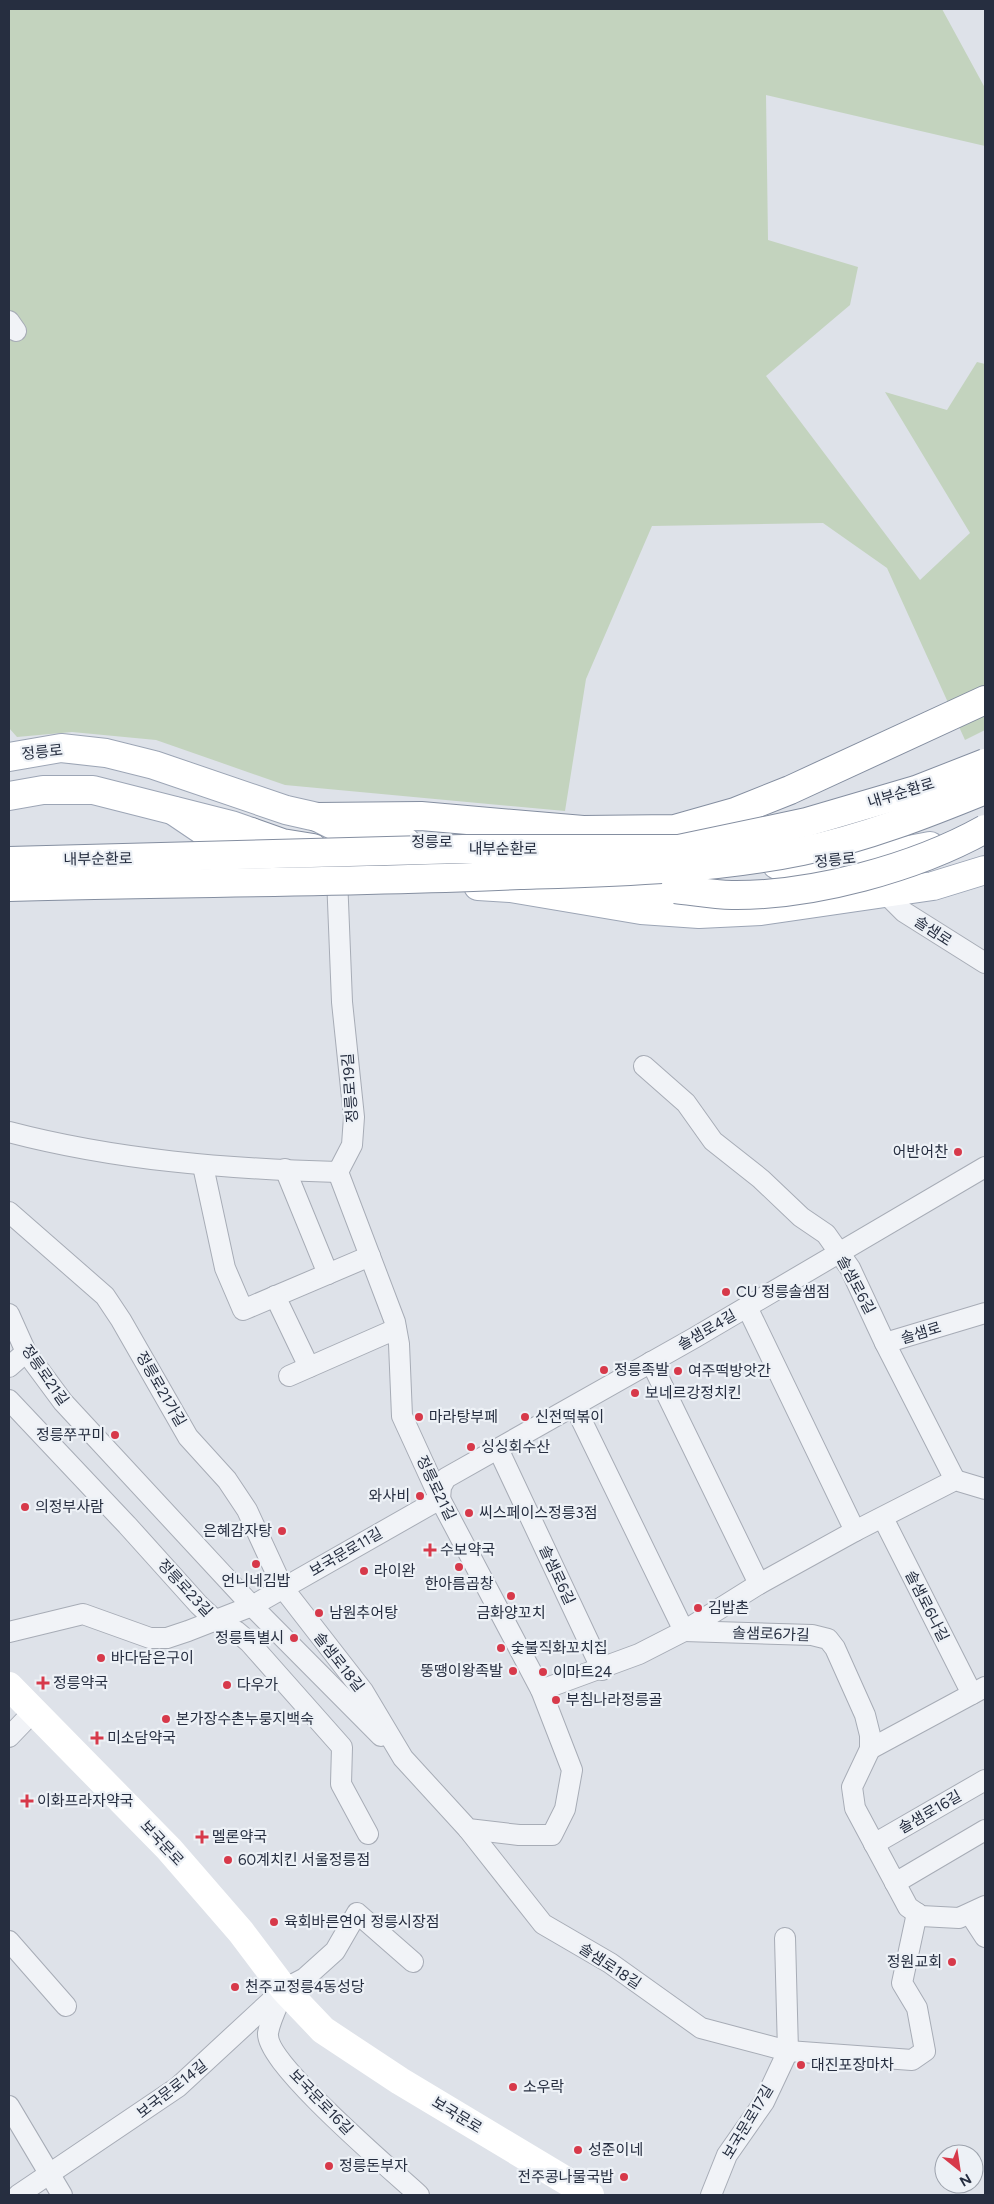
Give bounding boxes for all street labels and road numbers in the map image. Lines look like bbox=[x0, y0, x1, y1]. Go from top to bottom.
street label: 정릉로 bbox=[20, 741, 64, 763]
street label: 내부순환로 bbox=[865, 774, 937, 812]
street label: 정릉로 bbox=[411, 833, 453, 851]
street label: 내부순환로 bbox=[468, 840, 538, 858]
street label: 내부순환로 bbox=[63, 849, 133, 869]
street label: 정릉로 bbox=[813, 849, 857, 871]
street label: 솔샘로 bbox=[911, 912, 955, 950]
street label: 정릉로19길 bbox=[339, 1053, 361, 1123]
street label: 솔샘로6길 bbox=[833, 1253, 879, 1317]
street label: 솔샘로4길 bbox=[675, 1306, 739, 1354]
street label: 솔샘로 bbox=[899, 1318, 943, 1348]
street label: 정릉로21길 bbox=[18, 1341, 72, 1409]
street label: 정릉로21가길 bbox=[132, 1348, 190, 1430]
street label: 정릉로21길 bbox=[413, 1453, 459, 1523]
street label: 보국문로11길 bbox=[306, 1524, 386, 1580]
street label: 솔샘로6길 bbox=[535, 1542, 579, 1608]
street label: 정릉로23길 bbox=[154, 1556, 216, 1620]
street label: 솔샘로6나길 bbox=[901, 1567, 953, 1645]
street label: 솔샘로6가길 bbox=[732, 1624, 810, 1644]
street label: 솔샘로18길 bbox=[310, 1629, 368, 1695]
street label: 솔샘로16길 bbox=[895, 1787, 965, 1837]
street label: 보국문로 bbox=[137, 1817, 187, 1869]
street label: 솔샘로18길 bbox=[575, 1939, 645, 1993]
street label: 보국문로14길 bbox=[133, 2056, 211, 2122]
street label: 보국문로16길 bbox=[285, 2066, 357, 2138]
street label: 보국문로17길 bbox=[719, 2082, 777, 2162]
street label: 보국문로 bbox=[429, 2093, 485, 2137]

